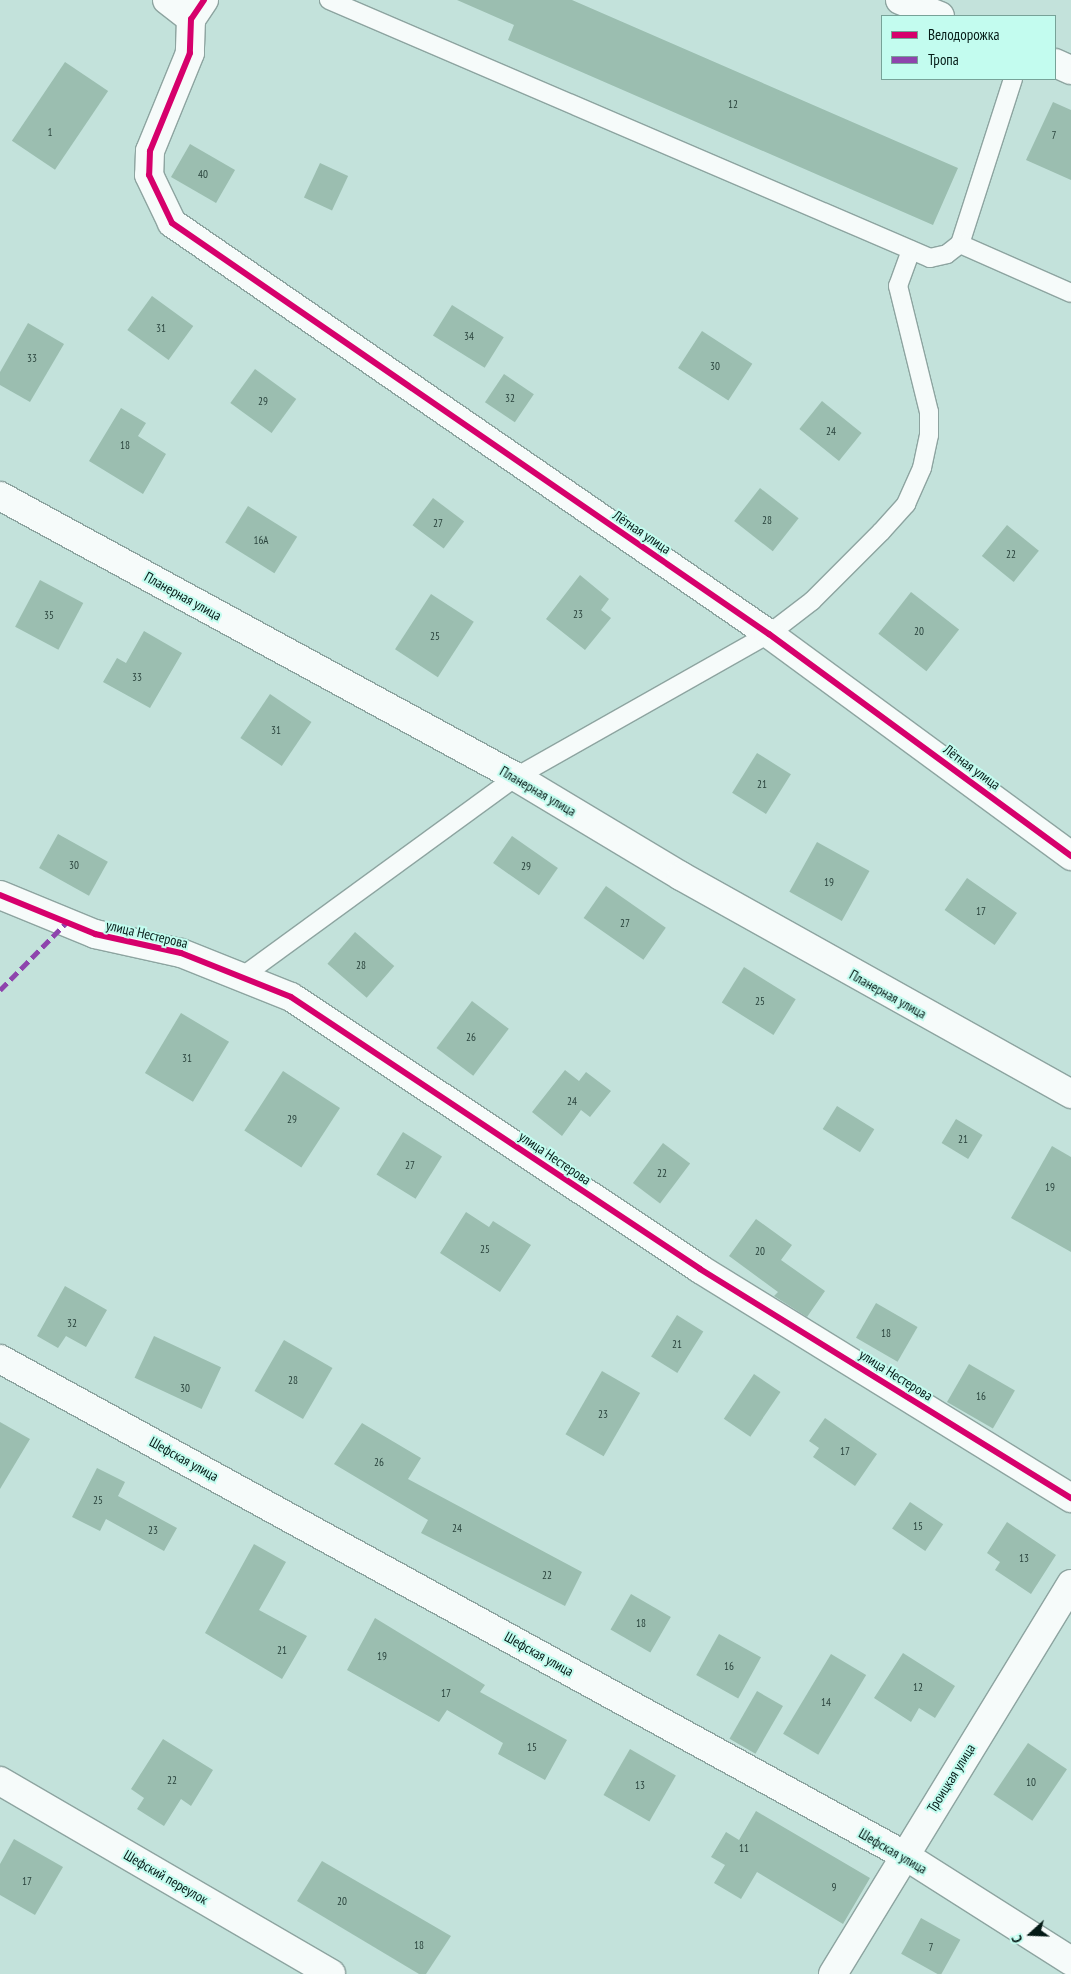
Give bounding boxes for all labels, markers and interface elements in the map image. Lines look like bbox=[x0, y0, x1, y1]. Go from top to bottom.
legend bbox=[881, 15, 1056, 80]
text: Велодорожка bbox=[928, 25, 999, 44]
text: Тропа bbox=[928, 50, 959, 69]
house number: 12 bbox=[728, 97, 738, 111]
house number: 1 bbox=[48, 125, 52, 139]
house number: 7 bbox=[1052, 128, 1056, 142]
house number: 40 bbox=[198, 167, 208, 181]
house number: 31 bbox=[156, 321, 166, 335]
house number: 34 bbox=[464, 329, 474, 343]
house number: 33 bbox=[27, 351, 37, 365]
house number: 30 bbox=[710, 359, 720, 373]
house number: 32 bbox=[505, 391, 515, 405]
house number: 29 bbox=[258, 394, 268, 408]
house number: 24 bbox=[826, 424, 836, 438]
house number: 18 bbox=[120, 438, 130, 452]
street label: Лётная улица bbox=[610, 507, 674, 557]
house number: 28 bbox=[762, 513, 772, 527]
house number: 27 bbox=[433, 516, 443, 530]
house number: 16А bbox=[253, 533, 269, 547]
house number: 22 bbox=[1006, 547, 1016, 561]
street label: Планерная улица bbox=[142, 568, 224, 624]
house number: 23 bbox=[573, 607, 583, 621]
house number: 35 bbox=[44, 608, 54, 622]
house number: 20 bbox=[914, 624, 924, 638]
house number: 25 bbox=[430, 629, 440, 643]
house number: 33 bbox=[132, 670, 142, 684]
house number: 31 bbox=[271, 723, 281, 737]
street label: Лётная улица bbox=[940, 741, 1004, 793]
street label: Планерная улица bbox=[497, 762, 579, 820]
house number: 21 bbox=[757, 777, 767, 791]
house number: 30 bbox=[69, 858, 79, 872]
house number: 29 bbox=[521, 859, 531, 873]
house number: 19 bbox=[824, 875, 834, 889]
house number: 17 bbox=[976, 904, 986, 918]
street label: улица Нестерова bbox=[105, 916, 189, 952]
house number: 27 bbox=[620, 916, 630, 930]
house number: 28 bbox=[356, 958, 366, 972]
street label: Планерная улица bbox=[847, 966, 929, 1022]
house number: 25 bbox=[755, 994, 765, 1008]
house number: 26 bbox=[466, 1030, 476, 1044]
house number: 31 bbox=[182, 1051, 192, 1065]
house number: 24 bbox=[567, 1094, 577, 1108]
house number: 29 bbox=[287, 1112, 297, 1126]
street label: улица Нестерова bbox=[516, 1128, 594, 1188]
house number: 21 bbox=[958, 1132, 968, 1146]
house number: 27 bbox=[405, 1158, 415, 1172]
house number: 22 bbox=[657, 1166, 667, 1180]
house number: 19 bbox=[1045, 1180, 1055, 1194]
house number: 25 bbox=[480, 1242, 490, 1256]
house number: 20 bbox=[755, 1244, 765, 1258]
house number: 32 bbox=[67, 1316, 77, 1330]
house number: 18 bbox=[881, 1326, 891, 1340]
house number: 21 bbox=[672, 1337, 682, 1351]
street label: улица Нестерова bbox=[856, 1346, 936, 1404]
house number: 28 bbox=[288, 1373, 298, 1387]
house number: 30 bbox=[180, 1381, 190, 1395]
house number: 16 bbox=[976, 1389, 986, 1403]
house number: 23 bbox=[598, 1407, 608, 1421]
street label: Шефская улица bbox=[147, 1433, 221, 1485]
house number: 17 bbox=[840, 1444, 850, 1458]
house number: 26 bbox=[374, 1455, 384, 1469]
house number: 25 bbox=[93, 1493, 103, 1507]
house number: 15 bbox=[913, 1519, 923, 1533]
house number: 24 bbox=[452, 1521, 462, 1535]
house number: 23 bbox=[148, 1523, 158, 1537]
house number: 13 bbox=[1019, 1551, 1029, 1565]
house number: 22 bbox=[542, 1568, 552, 1582]
house number: 18 bbox=[636, 1616, 646, 1630]
street label: Шефская улица bbox=[502, 1628, 576, 1680]
house number: 21 bbox=[277, 1643, 287, 1657]
house number: 19 bbox=[377, 1649, 387, 1663]
house number: 16 bbox=[724, 1659, 734, 1673]
house number: 12 bbox=[913, 1680, 923, 1694]
house number: 17 bbox=[441, 1686, 451, 1700]
house number: 14 bbox=[821, 1695, 831, 1709]
house number: 15 bbox=[527, 1740, 537, 1754]
street label: Троицкая улица bbox=[923, 1741, 979, 1815]
house number: 22 bbox=[167, 1773, 177, 1787]
house number: 10 bbox=[1026, 1775, 1036, 1789]
house number: 13 bbox=[635, 1778, 645, 1792]
street label: Шефская улица bbox=[856, 1825, 930, 1877]
house number: 11 bbox=[739, 1841, 749, 1855]
street label: Шефский переулок bbox=[121, 1846, 211, 1908]
house number: 17 bbox=[22, 1874, 32, 1888]
house number: 9 bbox=[832, 1880, 836, 1894]
house number: 20 bbox=[337, 1894, 347, 1908]
north arrow bbox=[1006, 1909, 1056, 1959]
text: С bbox=[1007, 1933, 1026, 1945]
house number: 18 bbox=[414, 1938, 424, 1952]
house number: 7 bbox=[929, 1940, 933, 1954]

